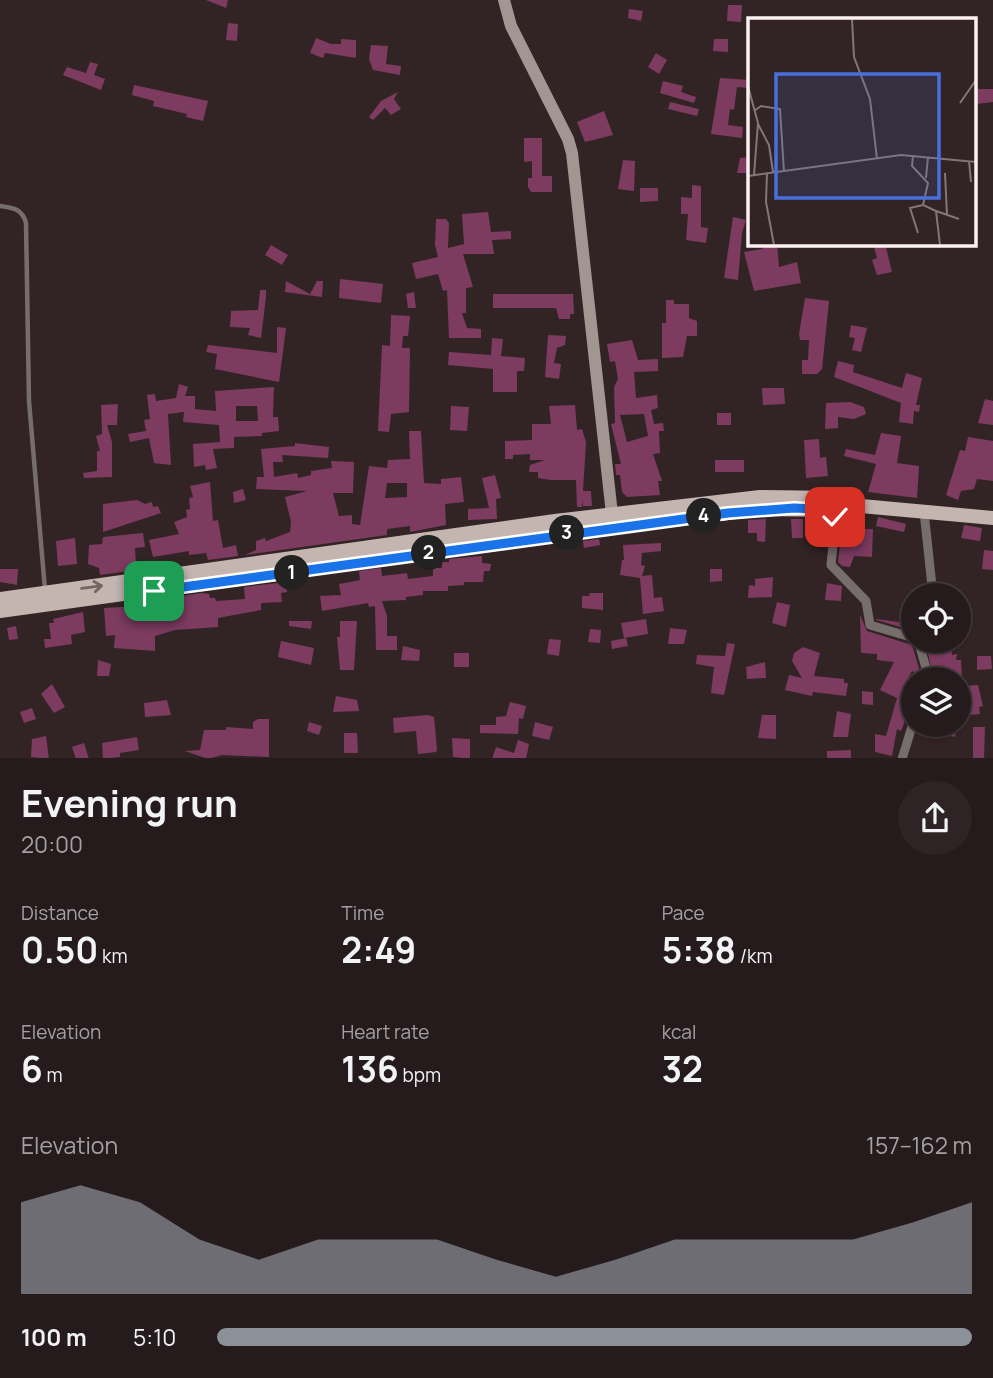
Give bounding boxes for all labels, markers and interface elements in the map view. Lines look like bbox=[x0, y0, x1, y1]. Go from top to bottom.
inset map bbox=[748, 18, 976, 245]
pin bbox=[805, 487, 865, 547]
pin: 4 bbox=[686, 498, 722, 534]
icon: check bbox=[816, 498, 854, 536]
text: 4 bbox=[698, 502, 709, 528]
pin: 3 bbox=[550, 516, 584, 550]
text: 3 bbox=[561, 519, 572, 545]
pin: 2 bbox=[412, 536, 446, 570]
text: 2 bbox=[423, 539, 434, 565]
pin: 1 bbox=[274, 556, 310, 590]
text: 1 bbox=[287, 559, 296, 585]
pin bbox=[124, 561, 184, 621]
icon: arrive bbox=[135, 572, 173, 610]
one-way arrow bbox=[80, 580, 103, 593]
map controls bbox=[901, 583, 971, 737]
button: locate bbox=[901, 583, 971, 653]
button: layers bbox=[901, 667, 971, 737]
text: Evening run bbox=[21, 776, 238, 828]
button: share bbox=[898, 781, 972, 855]
text: 20:00 bbox=[21, 828, 83, 860]
text: Distance bbox=[21, 900, 99, 926]
text: Time bbox=[341, 900, 384, 926]
text: Pace bbox=[662, 900, 705, 926]
text: 0.50 bbox=[21, 926, 98, 974]
text: 2:49 bbox=[341, 926, 416, 974]
text: 5:38 bbox=[662, 926, 736, 974]
text: km bbox=[98, 943, 128, 969]
text: /km bbox=[736, 943, 773, 969]
text: Elevation bbox=[21, 1019, 101, 1045]
text: Heart rate bbox=[341, 1019, 429, 1045]
text: kcal bbox=[662, 1019, 696, 1045]
text: 6 bbox=[21, 1045, 43, 1093]
text: 136 bbox=[341, 1045, 399, 1093]
text: 32 bbox=[662, 1045, 703, 1093]
text: m bbox=[43, 1062, 63, 1088]
text: bpm bbox=[399, 1062, 441, 1088]
text: Elevation bbox=[21, 1129, 118, 1161]
text: 157–162 m bbox=[866, 1129, 972, 1161]
text: 100 m bbox=[21, 1321, 87, 1353]
text: 5:10 bbox=[133, 1321, 176, 1353]

